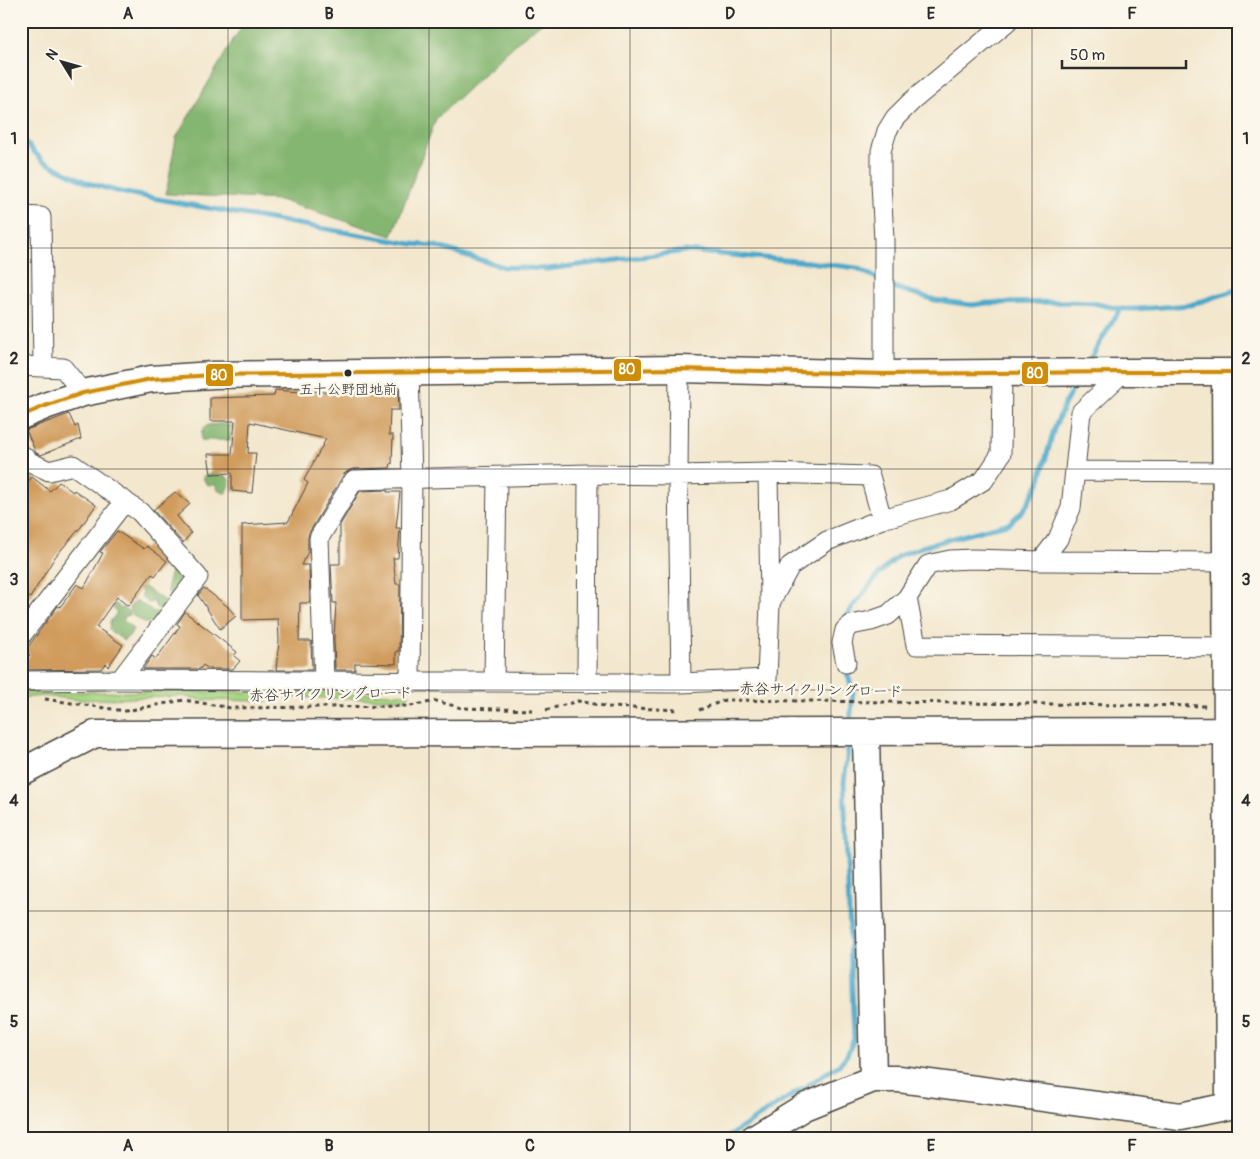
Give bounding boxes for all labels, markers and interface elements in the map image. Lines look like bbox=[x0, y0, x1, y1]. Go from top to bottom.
text: A bbox=[123, 4, 134, 24]
text: B bbox=[324, 4, 334, 24]
text: C bbox=[525, 4, 535, 24]
text: D bbox=[725, 4, 735, 24]
text: E bbox=[927, 4, 936, 24]
text: F bbox=[1127, 4, 1137, 24]
north arrow bbox=[38, 38, 88, 88]
scale bar bbox=[1062, 38, 1186, 70]
text: N bbox=[42, 46, 62, 63]
text: 50 m bbox=[1070, 46, 1105, 65]
text: 1 bbox=[11, 129, 17, 149]
text: 1 bbox=[1243, 129, 1249, 149]
text: 2 bbox=[10, 349, 19, 369]
text: 2 bbox=[1242, 349, 1251, 369]
line badge: 80 bbox=[613, 358, 642, 382]
text: 80 bbox=[619, 361, 636, 378]
line badge: 80 bbox=[1021, 361, 1049, 385]
line badge: 80 bbox=[205, 363, 234, 387]
text: 80 bbox=[1027, 365, 1044, 382]
text: 80 bbox=[211, 367, 228, 384]
marker: 五十公野団地前 bbox=[343, 368, 353, 378]
place label: 五十公野団地前 bbox=[299, 381, 397, 398]
text: 3 bbox=[10, 570, 19, 590]
text: 3 bbox=[1242, 570, 1251, 590]
street label: 赤谷サイクリングロード bbox=[739, 680, 903, 701]
street label: 赤谷サイクリングロード bbox=[249, 684, 413, 705]
text: 4 bbox=[9, 791, 19, 811]
text: 4 bbox=[1241, 791, 1251, 811]
text: 5 bbox=[10, 1012, 19, 1032]
text: 5 bbox=[1242, 1012, 1251, 1032]
text: A bbox=[123, 1136, 134, 1156]
text: B bbox=[324, 1136, 334, 1156]
text: C bbox=[525, 1136, 535, 1156]
text: D bbox=[725, 1136, 735, 1156]
text: E bbox=[927, 1136, 936, 1156]
text: F bbox=[1127, 1136, 1137, 1156]

